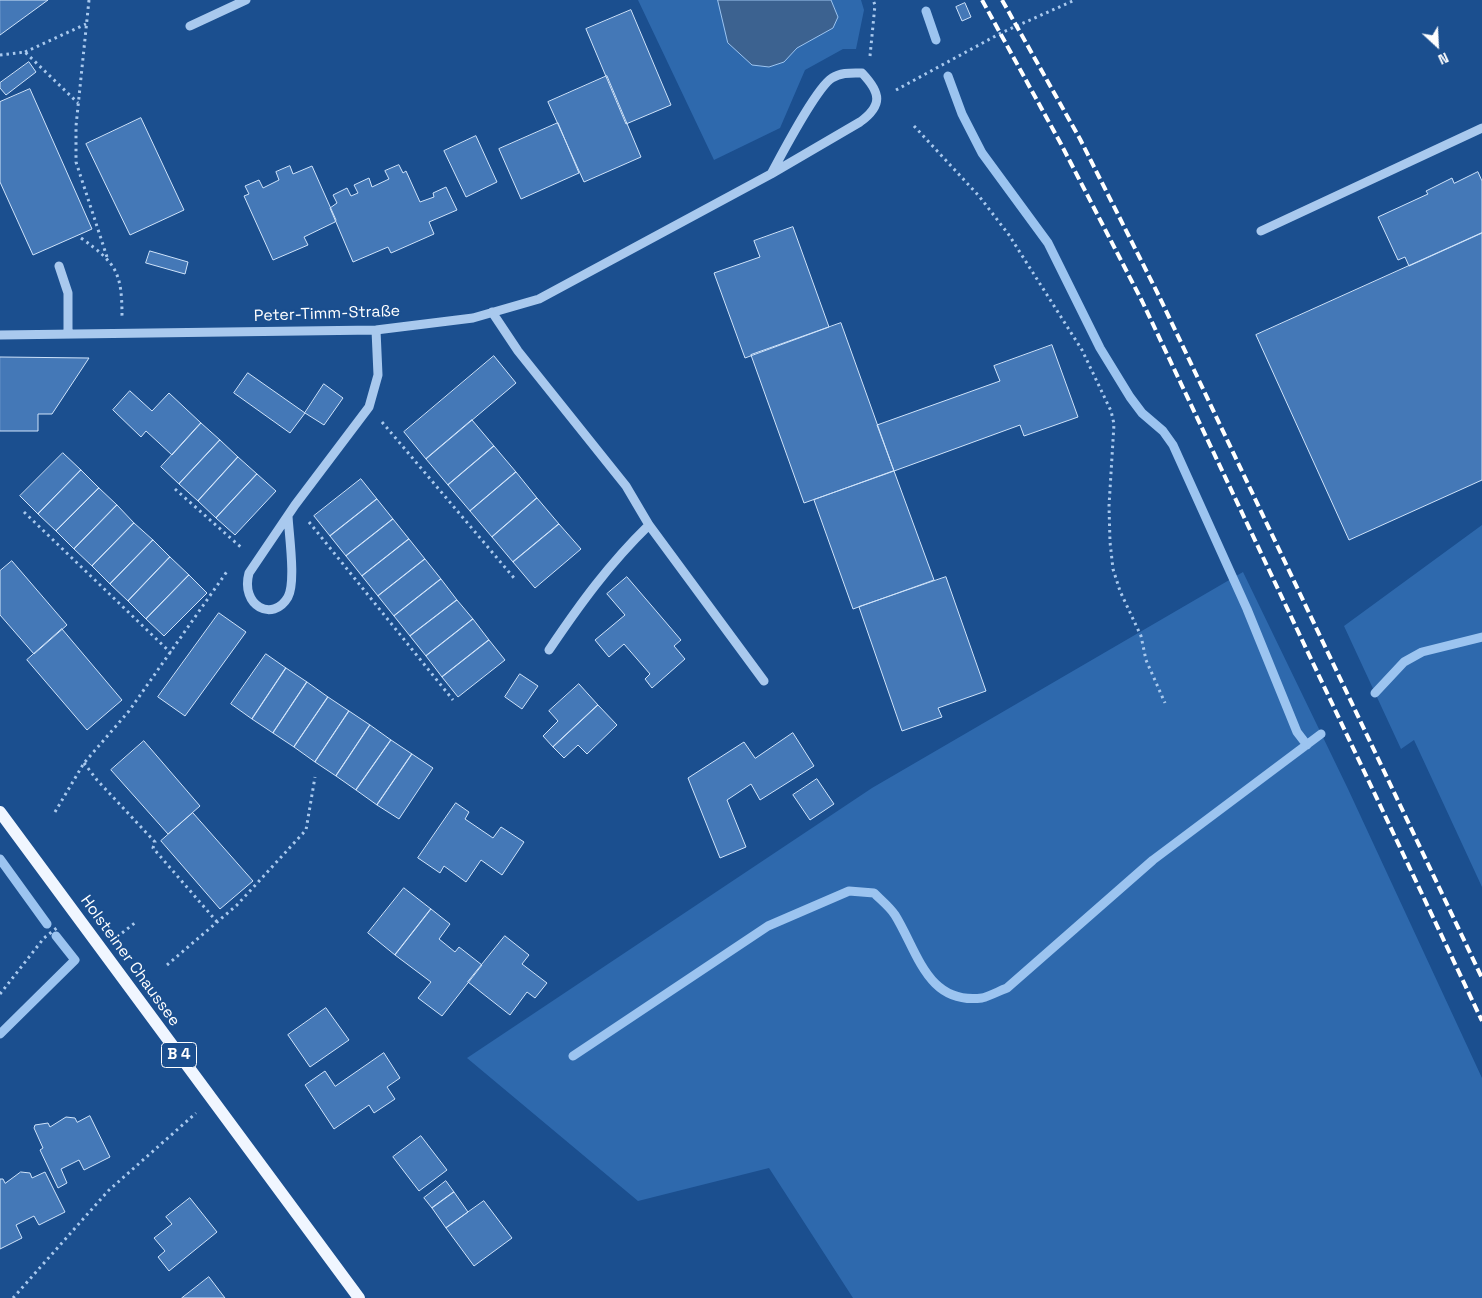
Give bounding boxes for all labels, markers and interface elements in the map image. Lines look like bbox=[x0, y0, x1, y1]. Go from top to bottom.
north arrow bbox=[1412, 20, 1462, 70]
text: N bbox=[1435, 48, 1451, 69]
street label: Peter-Timm-Straße bbox=[254, 302, 400, 326]
street label: Holsteiner Chaussee bbox=[76, 892, 184, 1030]
road number: B 4 bbox=[162, 1042, 196, 1068]

